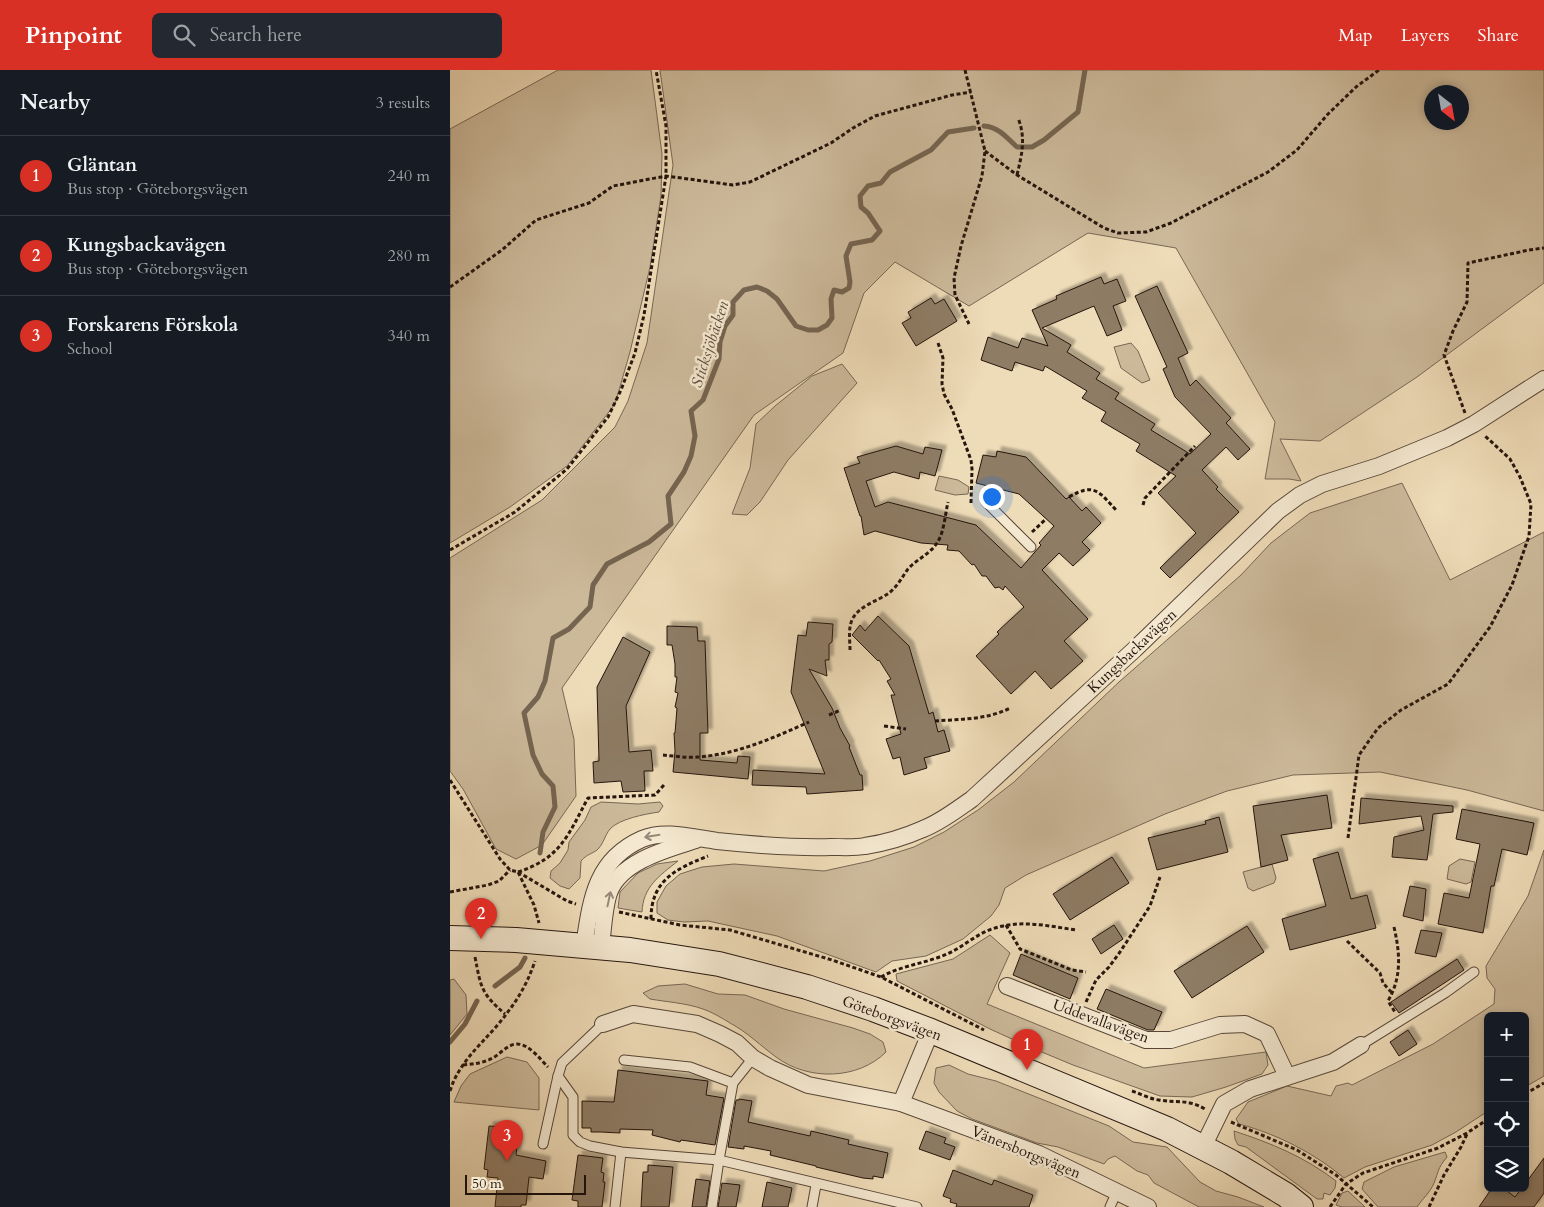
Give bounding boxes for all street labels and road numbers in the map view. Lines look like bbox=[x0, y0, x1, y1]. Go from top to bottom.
street label: Kungsbackavägen bbox=[1083, 604, 1181, 698]
street label: Göteborgsvägen bbox=[839, 991, 945, 1045]
street label: Uddevallavägen bbox=[1050, 994, 1152, 1048]
street label: Vänersborgsvägen bbox=[968, 1121, 1084, 1183]

